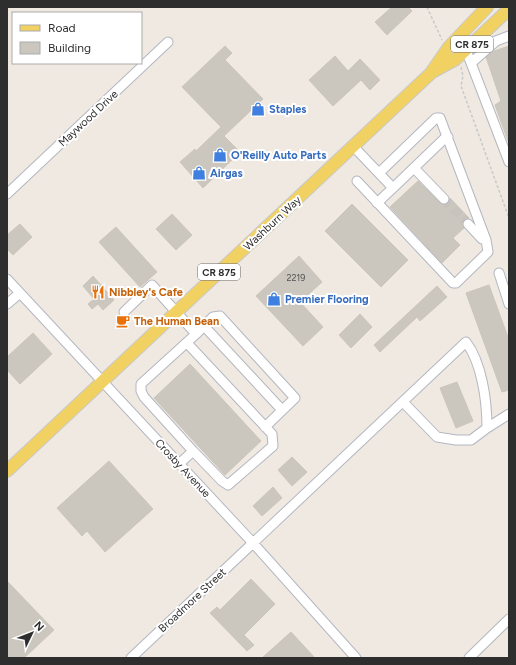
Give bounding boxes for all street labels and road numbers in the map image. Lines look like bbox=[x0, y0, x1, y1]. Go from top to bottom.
road number: CR 875 bbox=[451, 36, 493, 52]
street label: Maywood Drive bbox=[56, 88, 121, 149]
street label: Washburn Way bbox=[241, 193, 304, 253]
road number: CR 875 bbox=[198, 264, 240, 280]
street label: Crosby Avenue bbox=[152, 436, 213, 500]
street label: Broadmore Street bbox=[156, 566, 229, 635]

